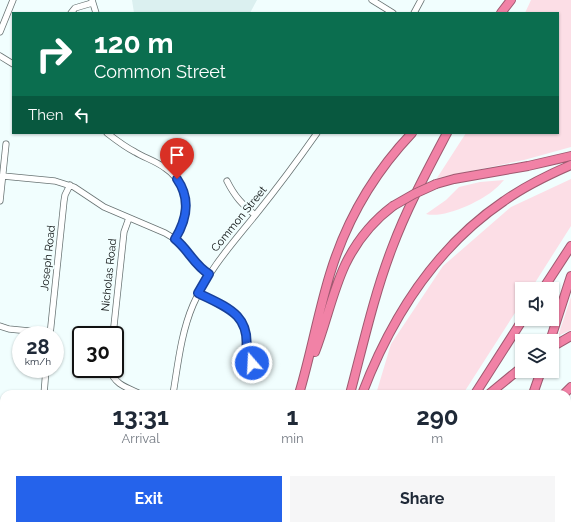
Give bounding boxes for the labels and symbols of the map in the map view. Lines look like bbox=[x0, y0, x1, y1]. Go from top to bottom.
pin bbox=[160, 138, 194, 179]
street label: Common Street bbox=[209, 183, 270, 254]
street label: Joseph Road bbox=[38, 224, 58, 291]
street label: Nicholas Road bbox=[99, 238, 119, 312]
speed limit sign: 30 bbox=[72, 326, 124, 378]
position arrow bbox=[231, 342, 273, 384]

